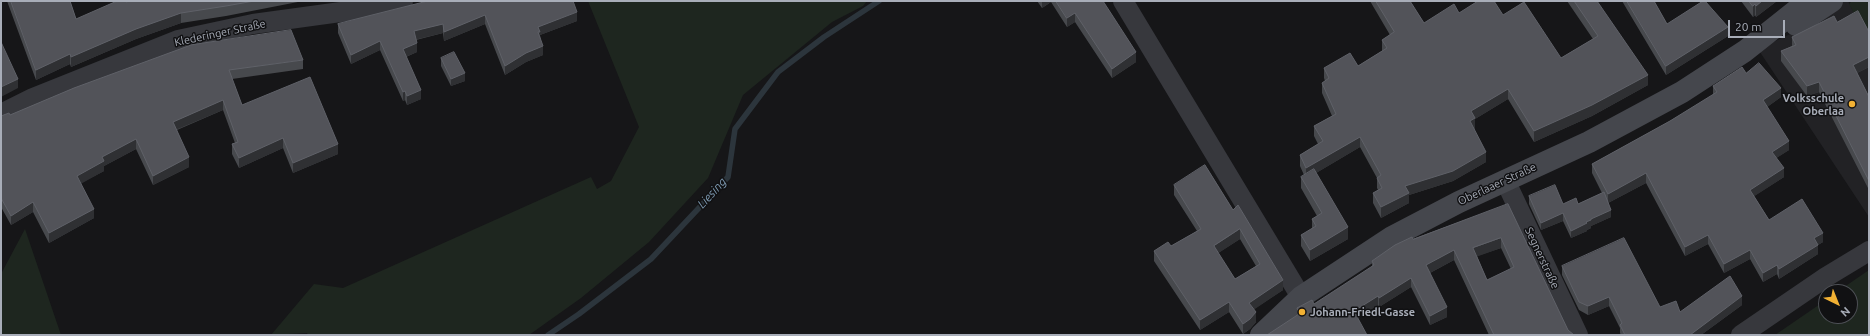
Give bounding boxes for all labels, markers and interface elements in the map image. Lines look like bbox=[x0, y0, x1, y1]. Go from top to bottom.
scale bar bbox=[1730, 12, 1787, 38]
street label: Klederinger Straße bbox=[173, 17, 267, 49]
text: 20 m bbox=[1735, 20, 1762, 33]
place label: Volksschule Oberlaa bbox=[1782, 91, 1844, 117]
marker: Volksschule Oberlaa bbox=[1847, 99, 1857, 109]
street label: Oberlaaer Straße bbox=[1456, 160, 1538, 208]
water label: Liesing bbox=[695, 175, 729, 211]
street label: Segnerstraße bbox=[1522, 225, 1562, 291]
north arrow bbox=[1818, 284, 1858, 324]
place label: Johann-Friedl-Gasse bbox=[1310, 305, 1415, 319]
text: N bbox=[1838, 305, 1853, 319]
marker: Johann-Friedl-Gasse bbox=[1297, 307, 1307, 317]

